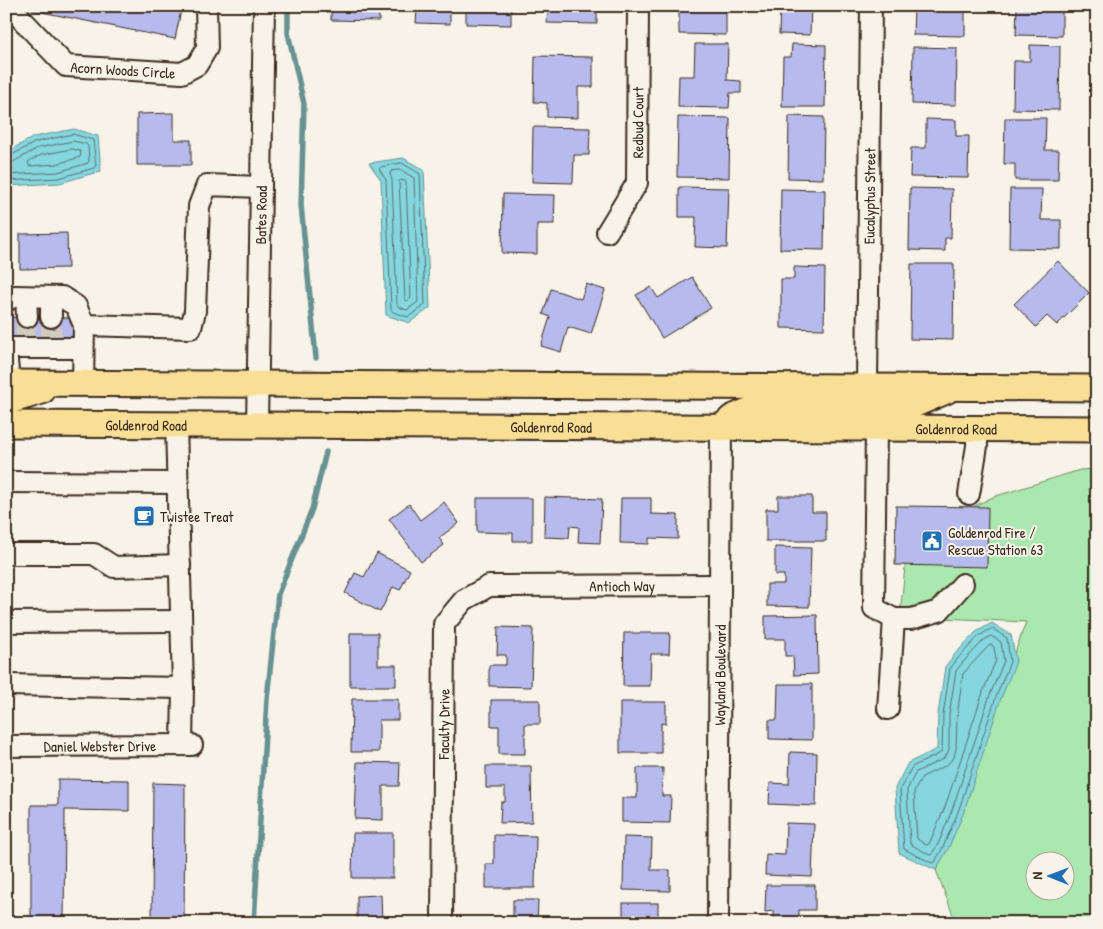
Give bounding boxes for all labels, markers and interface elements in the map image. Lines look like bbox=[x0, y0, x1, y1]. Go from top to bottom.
street label: Acorn Woods Circle bbox=[70, 56, 176, 83]
street label: Redbud Court bbox=[627, 86, 648, 158]
street label: Eucalyptus Street bbox=[858, 147, 880, 244]
street label: Bates Road bbox=[250, 185, 271, 244]
street label: Goldenrod Road bbox=[105, 414, 187, 435]
street label: Goldenrod Road bbox=[510, 416, 592, 437]
street label: Goldenrod Road bbox=[915, 418, 997, 439]
cafe icon: Twistee Treat bbox=[132, 504, 156, 528]
place label: Twistee Treat bbox=[160, 506, 234, 527]
place label: Goldenrod Fire / Rescue Station 63 bbox=[948, 522, 1044, 560]
public building icon: Goldenrod Fire / Rescue Station 63 bbox=[920, 529, 944, 553]
street label: Antioch Way bbox=[589, 575, 655, 596]
street label: Wayland Boulevard bbox=[709, 624, 730, 725]
street label: Faculty Drive bbox=[433, 689, 454, 760]
street label: Daniel Webster Drive bbox=[44, 735, 156, 756]
north arrow bbox=[1026, 852, 1076, 902]
text: N bbox=[1027, 871, 1046, 880]

